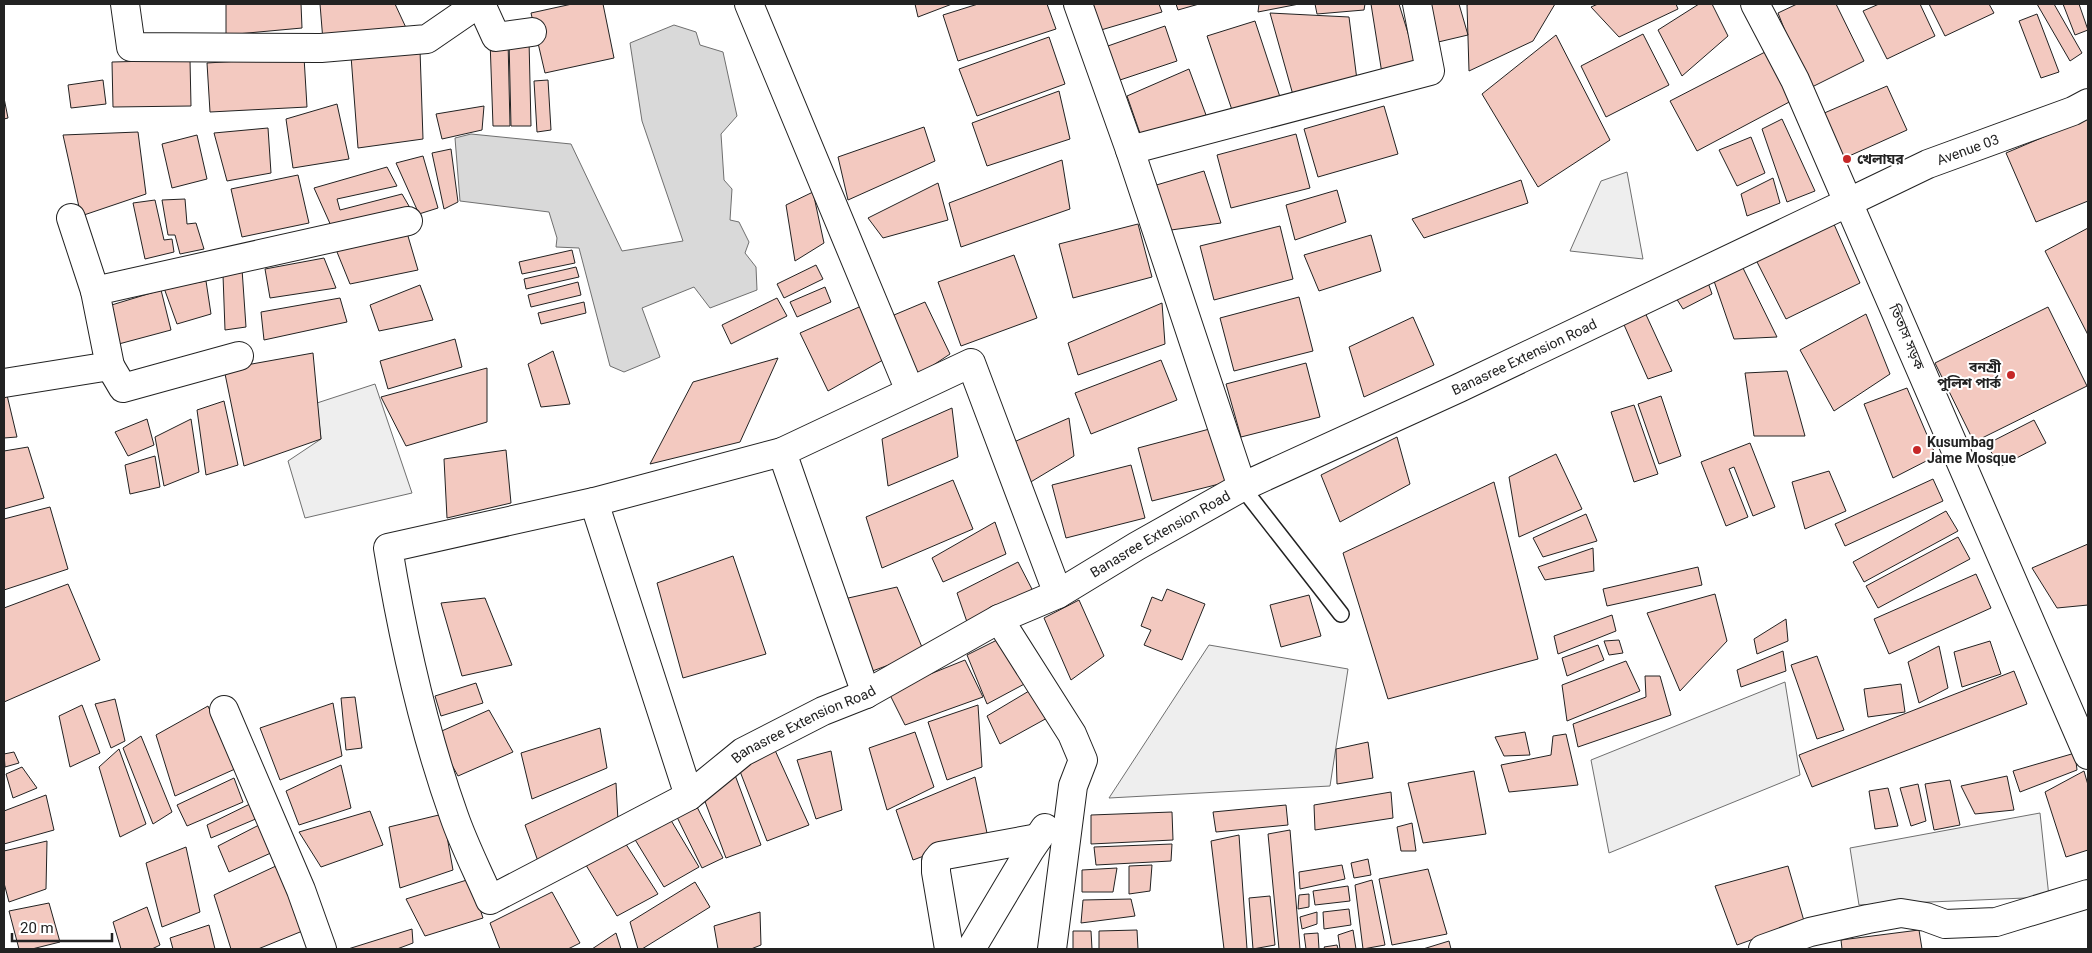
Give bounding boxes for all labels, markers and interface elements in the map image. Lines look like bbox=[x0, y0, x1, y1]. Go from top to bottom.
street label: Avenue 03 bbox=[1934, 131, 2001, 168]
place label: খেলাঘর bbox=[1857, 151, 1904, 167]
marker: খেলাঘর bbox=[1841, 153, 1853, 165]
street label: তিতাস সড়ক bbox=[1886, 301, 1928, 373]
street label: Banasree Extension Road bbox=[1449, 316, 1599, 398]
place label: বনশ্রী পুলিশ পার্ক bbox=[1937, 359, 2002, 392]
marker: বনশ্রী পুলিশ পার্ক bbox=[2005, 369, 2017, 381]
place label: Kusumbag Jame Mosque bbox=[1927, 434, 2017, 466]
marker: Kusumbag Jame Mosque bbox=[1911, 444, 1923, 456]
street label: Banasree Extension Road bbox=[1087, 487, 1233, 580]
street label: Banasree Extension Road bbox=[728, 682, 878, 766]
scale bar bbox=[12, 910, 112, 942]
text: 20 m bbox=[20, 919, 54, 937]

